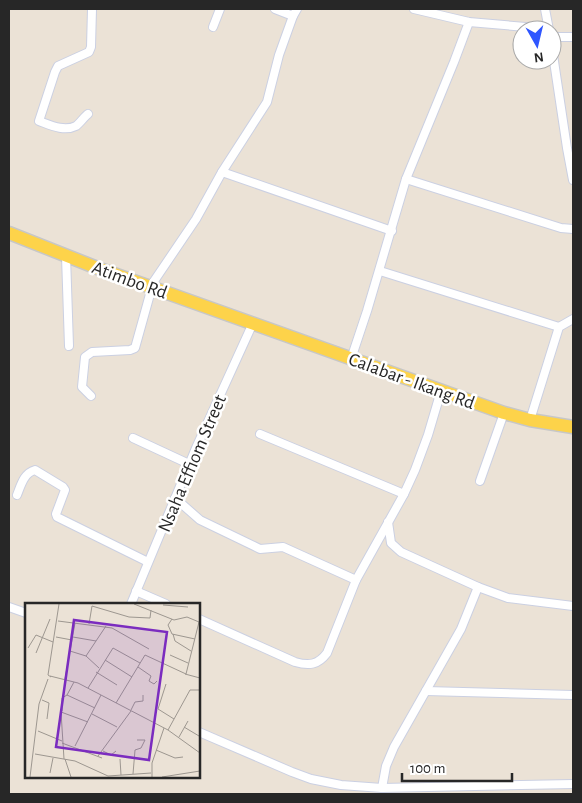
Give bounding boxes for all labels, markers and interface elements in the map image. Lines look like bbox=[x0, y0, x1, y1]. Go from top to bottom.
north arrow bbox=[512, 20, 562, 70]
text: N bbox=[533, 49, 544, 64]
street label: Atimbo Rd bbox=[89, 258, 170, 303]
street label: Calabar - Ikang Rd bbox=[346, 350, 477, 413]
street label: Nsaha Effiom Street bbox=[155, 392, 230, 535]
inset map bbox=[25, 603, 200, 778]
scale bar bbox=[402, 750, 512, 782]
text: 100 m bbox=[410, 761, 445, 776]

